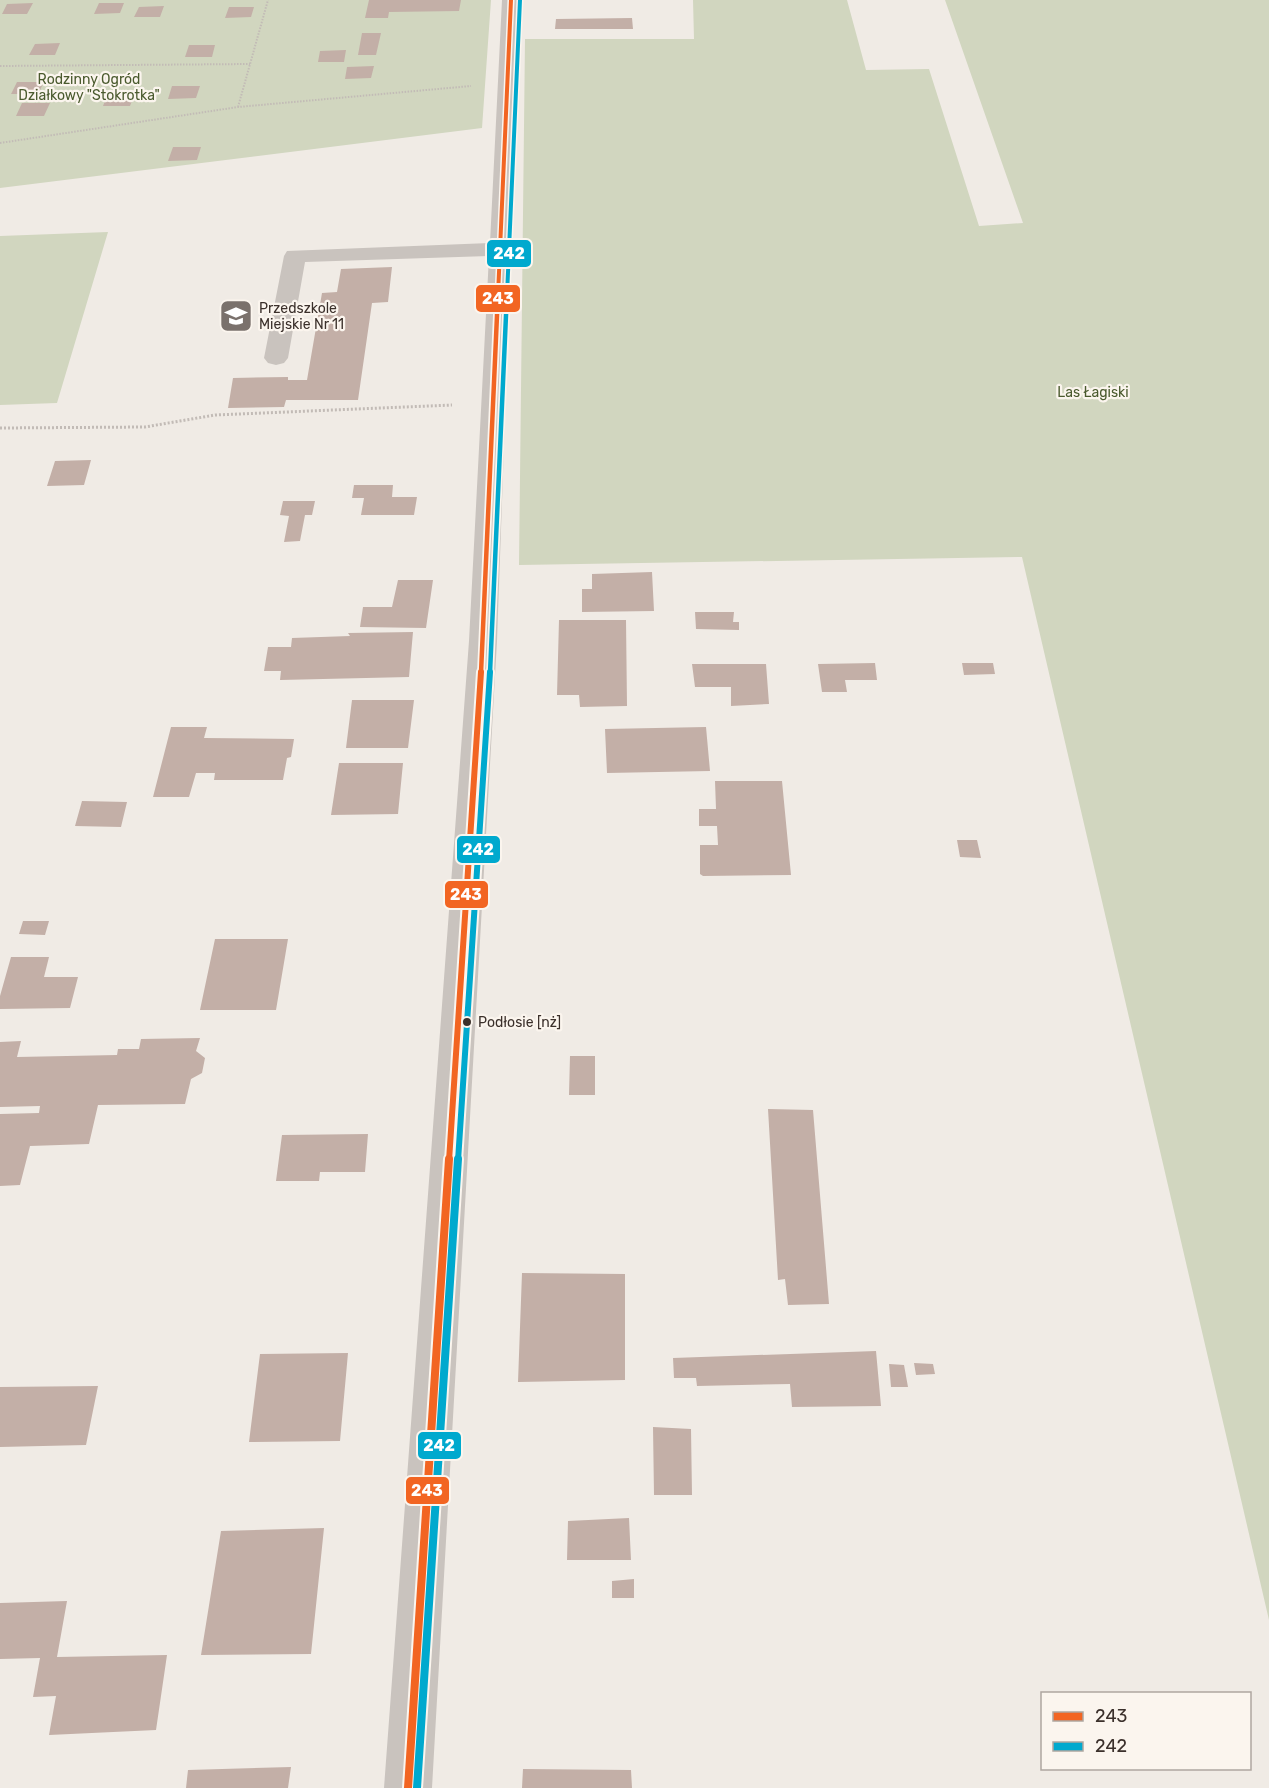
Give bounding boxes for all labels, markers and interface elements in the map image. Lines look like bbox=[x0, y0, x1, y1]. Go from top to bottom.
park label: Rodzinny Ogród Działkowy "Stokrotka" bbox=[18, 71, 160, 104]
line badge: 242 bbox=[486, 239, 532, 268]
text: 242 bbox=[493, 244, 525, 263]
line badge: 243 bbox=[475, 284, 521, 313]
text: 243 bbox=[482, 289, 514, 308]
school or university icon: Przedszkole Miejskie Nr 11 bbox=[218, 298, 254, 334]
place label: Przedszkole Miejskie Nr 11 bbox=[259, 300, 344, 333]
park label: Las Łagiski bbox=[1057, 384, 1129, 401]
line badge: 242 bbox=[456, 835, 501, 864]
text: 242 bbox=[462, 840, 494, 859]
line badge: 243 bbox=[444, 880, 489, 909]
text: 243 bbox=[450, 885, 482, 904]
place label: Podłosie [nż] bbox=[478, 1014, 561, 1031]
marker: Podłosie [nż] bbox=[461, 1016, 473, 1028]
line badge: 242 bbox=[417, 1431, 462, 1460]
text: 242 bbox=[423, 1436, 455, 1455]
line badge: 243 bbox=[405, 1476, 450, 1505]
text: 243 bbox=[411, 1481, 443, 1500]
legend bbox=[1041, 1692, 1251, 1770]
text: 243 bbox=[1095, 1705, 1127, 1727]
text: 242 bbox=[1095, 1735, 1127, 1757]

